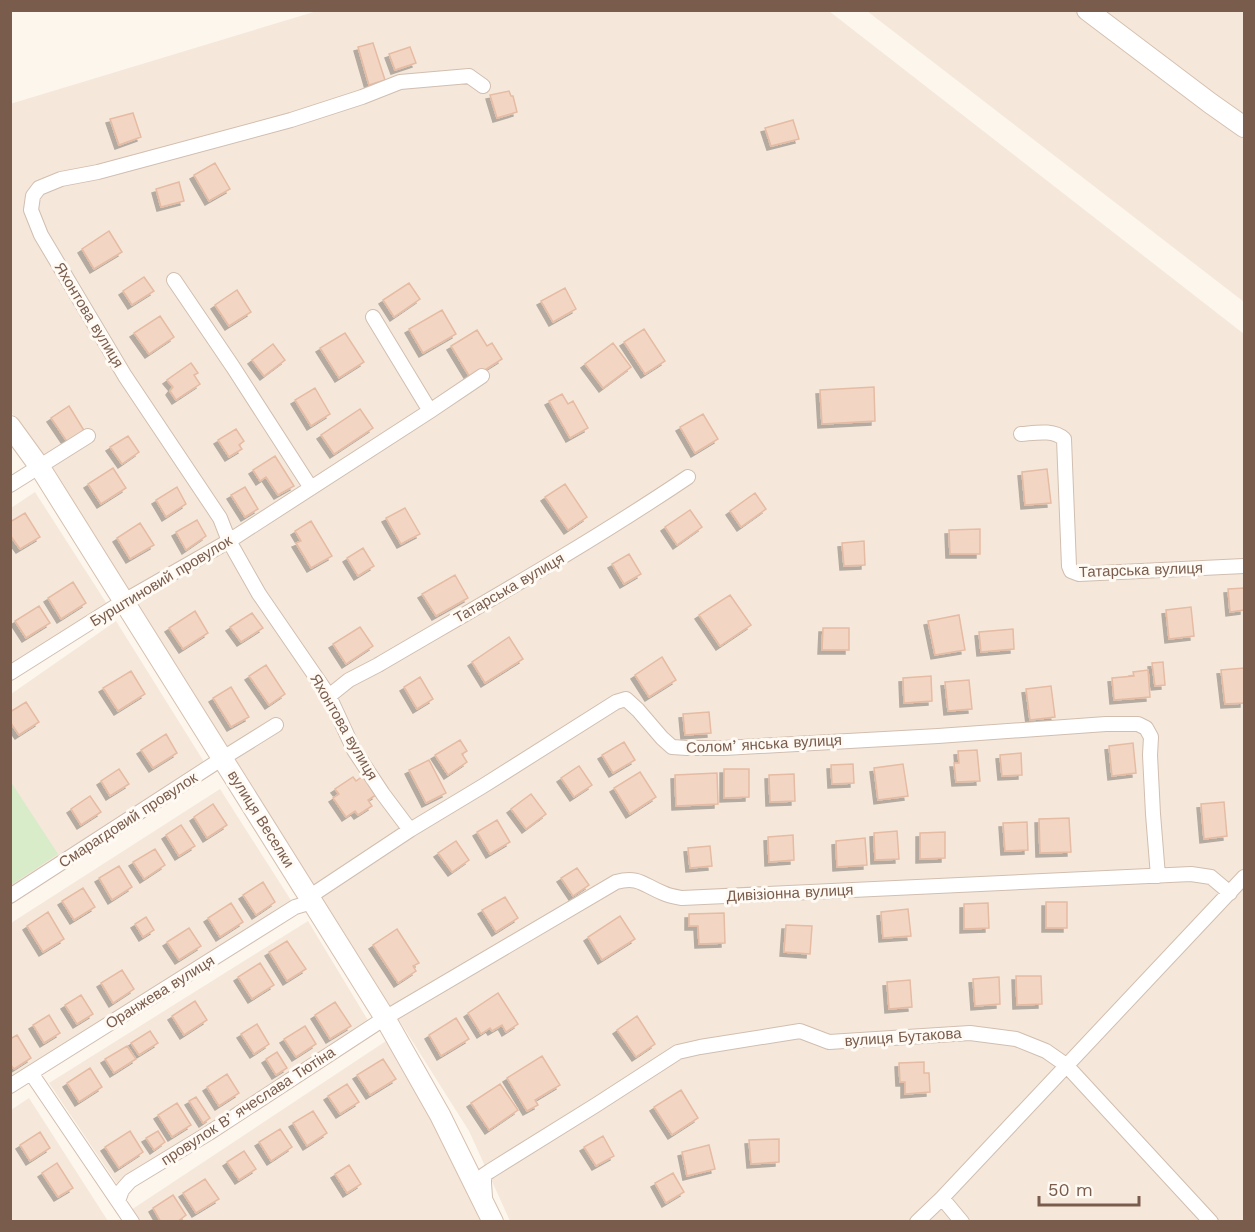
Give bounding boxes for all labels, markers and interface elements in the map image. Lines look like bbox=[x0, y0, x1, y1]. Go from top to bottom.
street label: Яхонтова вулиця bbox=[50, 259, 128, 371]
street label: Бурштиновий провулок bbox=[87, 531, 236, 631]
street label: Татарська вулиця bbox=[451, 549, 567, 627]
street label: Татарська вулиця bbox=[1079, 559, 1203, 581]
street label: Яхонтова вулиця bbox=[306, 671, 382, 783]
street label: Соломʼянська вулиця bbox=[686, 731, 842, 757]
street label: вулиця Веселки bbox=[224, 767, 298, 871]
street label: Смарагдовий провулок bbox=[55, 768, 201, 871]
street label: Дивізіонна вулиця bbox=[726, 881, 854, 905]
street label: Оранжева вулиця bbox=[102, 951, 218, 1033]
street label: вулиця Бутакова bbox=[844, 1024, 963, 1050]
street label: провулок Вʼячеслава Тютіна bbox=[158, 1043, 339, 1169]
scale bar bbox=[1039, 1169, 1140, 1207]
text: 50 m bbox=[1048, 1179, 1093, 1200]

